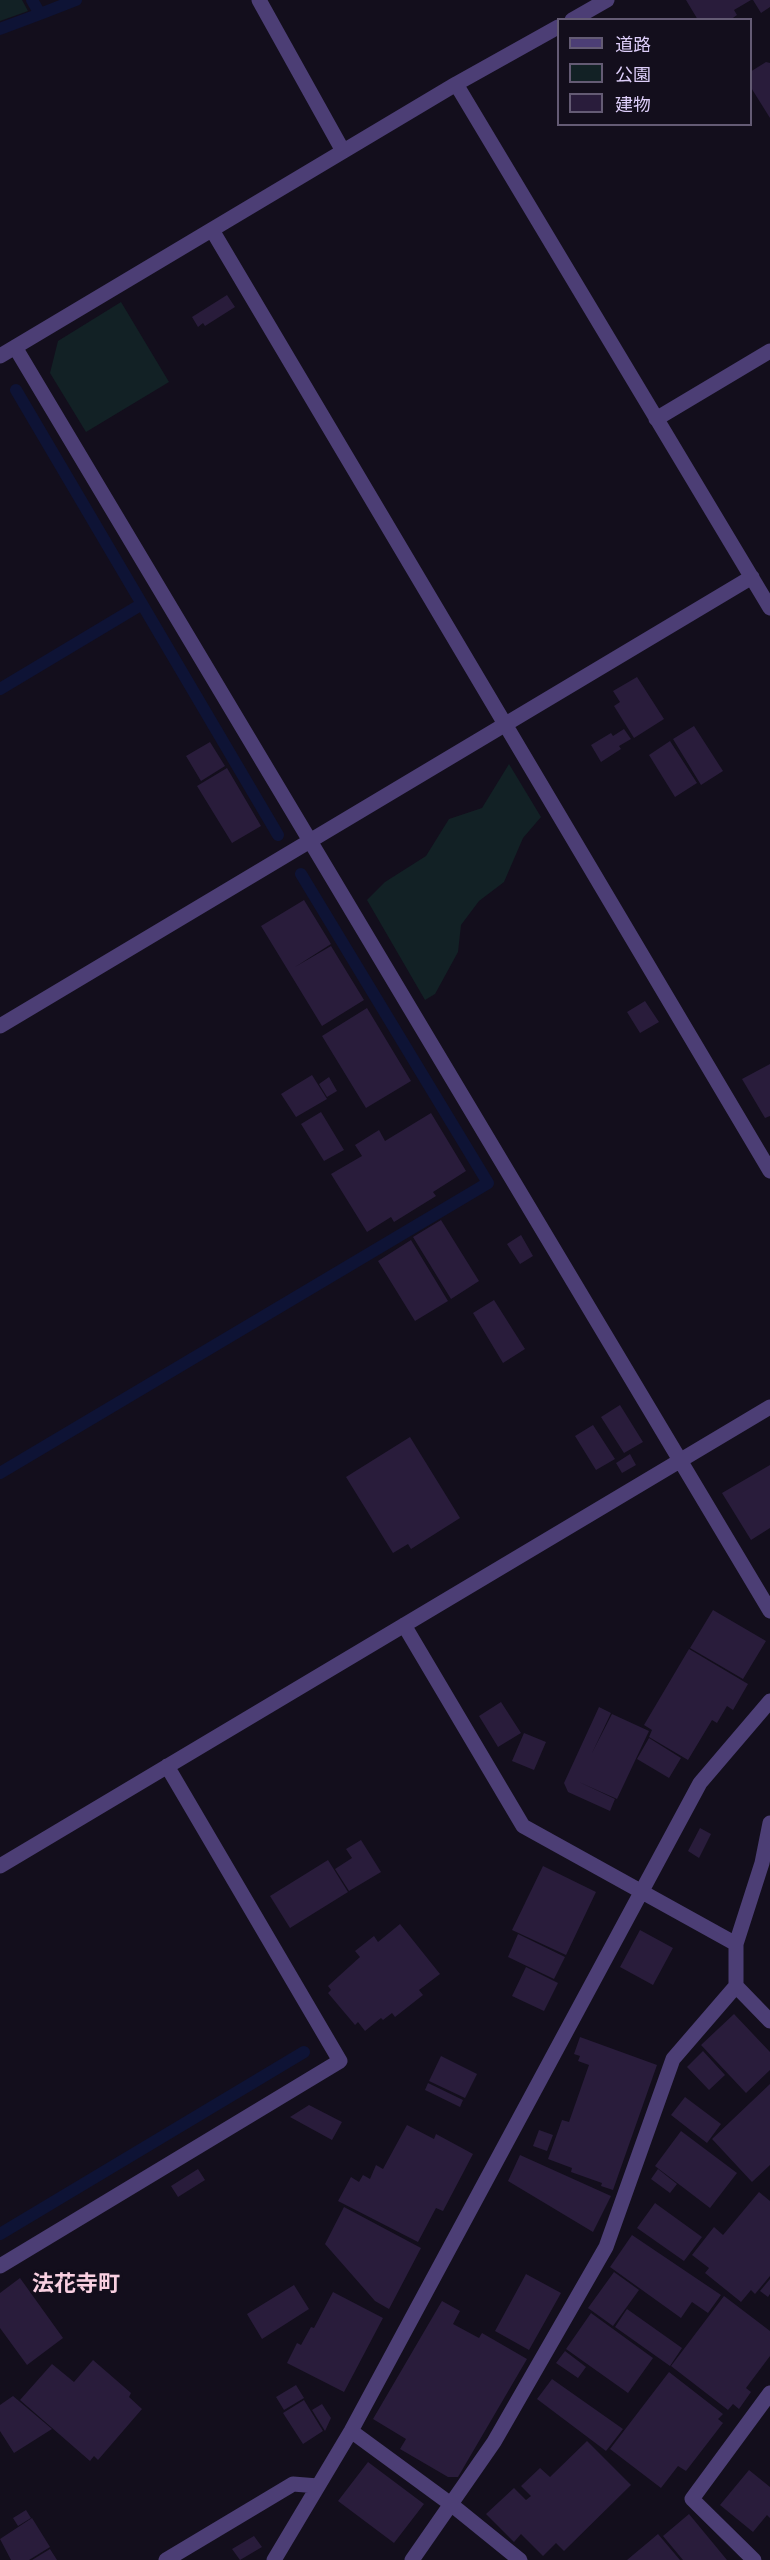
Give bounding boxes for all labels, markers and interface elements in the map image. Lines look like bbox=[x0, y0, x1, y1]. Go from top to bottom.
legend bbox=[557, 18, 752, 126]
text: 道路 bbox=[615, 33, 651, 56]
text: 公園 bbox=[615, 63, 651, 86]
text: 建物 bbox=[615, 93, 651, 116]
district label: 法花寺町 bbox=[32, 2271, 120, 2297]

